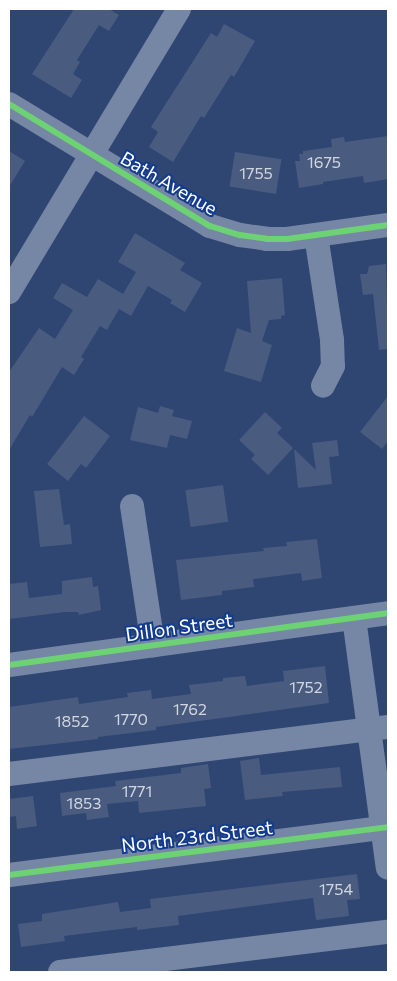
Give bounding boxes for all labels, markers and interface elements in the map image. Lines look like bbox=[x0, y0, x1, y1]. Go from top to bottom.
street label: Bath Avenue bbox=[117, 146, 221, 220]
house number: 1675 bbox=[307, 152, 341, 172]
house number: 1755 bbox=[239, 163, 273, 183]
street label: Dillon Street bbox=[124, 608, 234, 646]
house number: 1752 bbox=[289, 677, 323, 697]
house number: 1762 bbox=[173, 699, 207, 719]
house number: 1770 bbox=[114, 709, 148, 729]
house number: 1852 bbox=[55, 711, 89, 731]
house number: 1771 bbox=[122, 781, 152, 801]
house number: 1853 bbox=[67, 793, 101, 813]
street label: North 23rd Street bbox=[120, 815, 274, 857]
house number: 1754 bbox=[319, 879, 353, 899]

